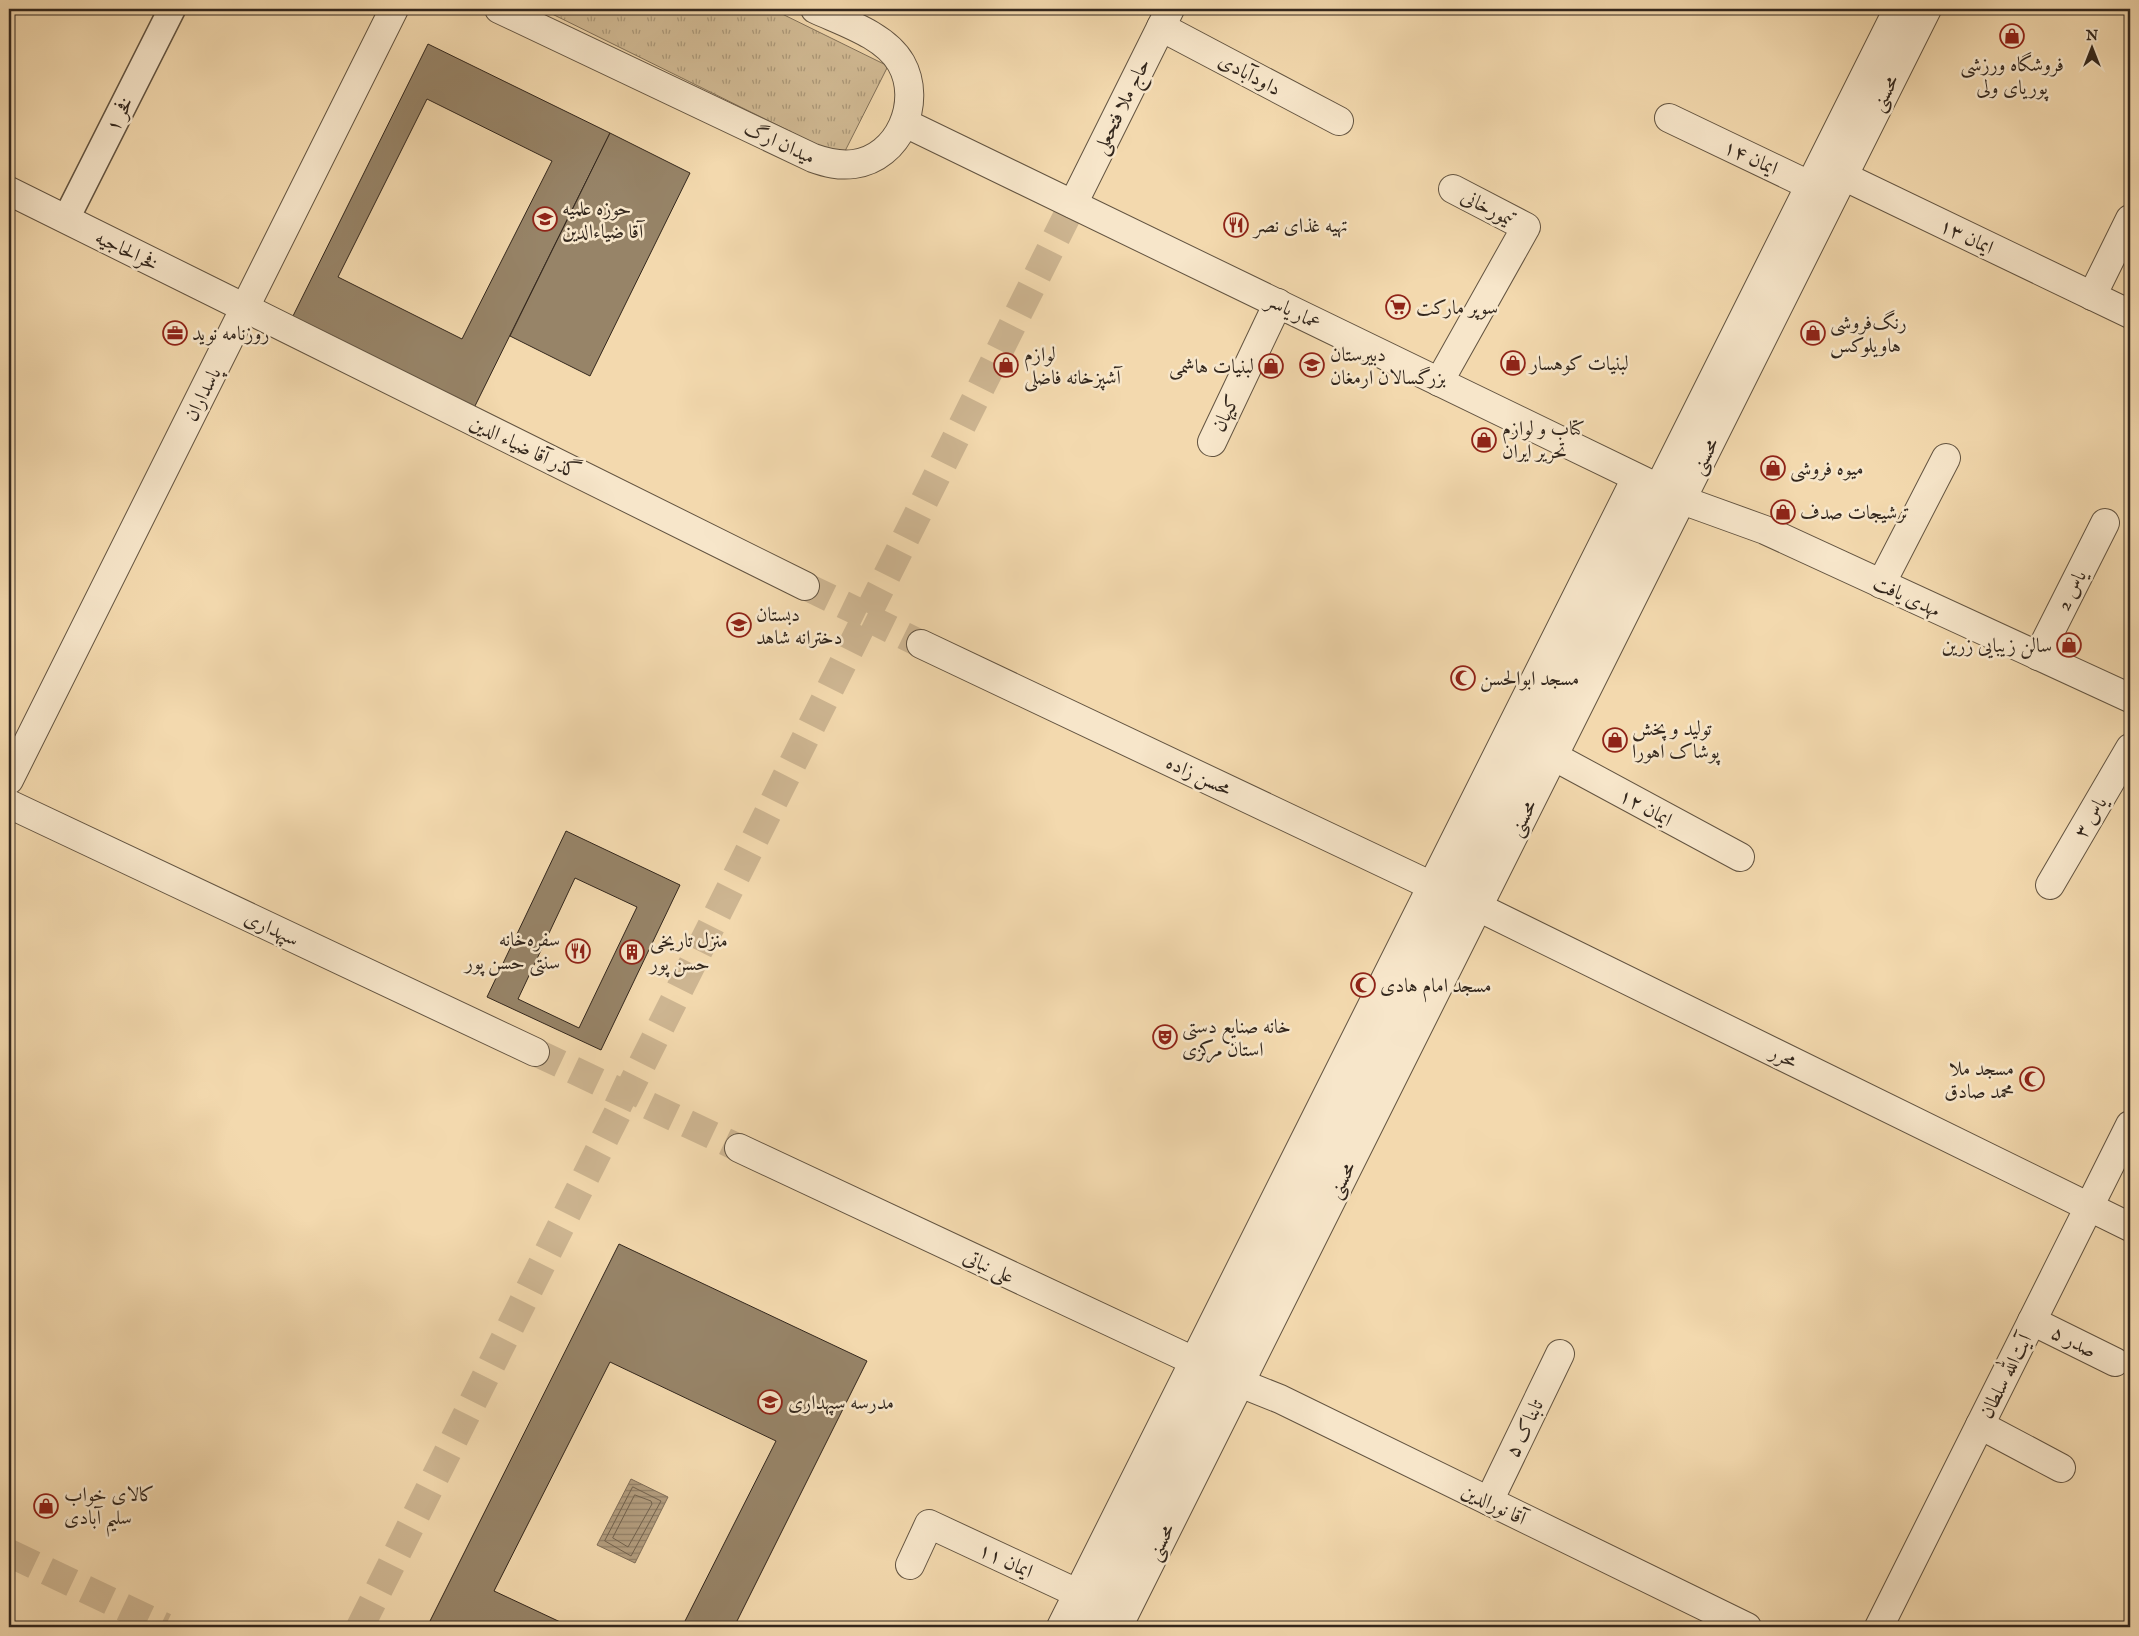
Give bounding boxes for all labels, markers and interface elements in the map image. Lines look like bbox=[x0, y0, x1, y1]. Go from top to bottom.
north arrow bbox=[2066, 22, 2116, 72]
shop icon: فروشگاه ورزشی پوریای ولی bbox=[1999, 23, 2025, 49]
text: N bbox=[2085, 27, 2098, 45]
street label: داودآبادی bbox=[1214, 48, 1285, 102]
place label: فروشگاه ورزشی پوریای ولی bbox=[1960, 51, 2064, 102]
street label: حاج ملا فتحعلی bbox=[1088, 55, 1160, 161]
street label: محسنی bbox=[1866, 71, 1906, 117]
street label: فخر ۱ bbox=[101, 93, 140, 136]
street label: میدان ارگ bbox=[740, 116, 819, 171]
street label: ایمان ۱۴ bbox=[1719, 135, 1781, 182]
street label: تیمورخانی bbox=[1456, 184, 1520, 233]
place label: حوزه علمیه آقا ضیاءالدین bbox=[562, 197, 646, 245]
school or university icon: حوزه علمیه آقا ضیاءالدین bbox=[532, 206, 558, 232]
restaurant icon: تهیه غذای نصر bbox=[1223, 212, 1249, 238]
place label: تهیه غذای نصر bbox=[1252, 214, 1348, 239]
street label: ایمان ۱۳ bbox=[1935, 214, 1997, 261]
street label: فخرالحاجیه bbox=[91, 225, 162, 277]
street label: عمار یاسر bbox=[1260, 288, 1325, 336]
supermarket icon: سوپر مارکت bbox=[1385, 294, 1411, 320]
place label: سوپر مارکت bbox=[1416, 296, 1498, 321]
place label: رنگ‌فروشی هاویلوکس bbox=[1830, 309, 1907, 359]
office icon: روزنامه نوید bbox=[162, 320, 188, 346]
shop icon: رنگ‌فروشی هاویلوکس bbox=[1800, 320, 1826, 346]
place label: روزنامه نوید bbox=[192, 322, 269, 347]
place label: لوازم آشپزخانه فاضلی bbox=[1024, 343, 1124, 392]
place label: دبیرستان بزرگسالان ارمغان bbox=[1330, 343, 1446, 391]
shop icon: لبنیات کوهسار bbox=[1500, 350, 1526, 376]
shop icon: لوازم آشپزخانه فاضلی bbox=[993, 352, 1019, 378]
school or university icon: دبیرستان بزرگسالان ارمغان bbox=[1299, 352, 1325, 378]
place label: لبنیات کوهسار bbox=[1528, 352, 1629, 377]
shop icon: لبنیات هاشمی bbox=[1258, 353, 1284, 379]
place label: لبنیات هاشمی bbox=[1169, 355, 1254, 380]
street label: پاسداران bbox=[179, 362, 229, 426]
street label: کیهان bbox=[1207, 391, 1246, 436]
street label: گذر آقا ضیاء الدین bbox=[465, 408, 585, 486]
place label: کتاب و لوازم تحریر ایران bbox=[1502, 417, 1585, 465]
shop icon: کتاب و لوازم تحریر ایران bbox=[1471, 427, 1497, 453]
street label: محسنی bbox=[1686, 434, 1726, 480]
shop icon: میوه فروشی bbox=[1760, 455, 1786, 481]
place label: میوه فروشی bbox=[1790, 457, 1864, 483]
shop icon: ترشیجات صدف bbox=[1770, 499, 1796, 525]
place label: ترشیجات صدف bbox=[1800, 501, 1910, 526]
street label: یاس 2 bbox=[2052, 565, 2094, 615]
street label: مهدی یافت bbox=[1869, 571, 1944, 624]
place label: دبستان دخترانه شاهد bbox=[756, 603, 843, 651]
school or university icon: دبستان دخترانه شاهد bbox=[726, 612, 752, 638]
shop icon: سالن زیبایی زرین bbox=[2056, 632, 2082, 658]
place label: سالن زیبایی زرین bbox=[1942, 634, 2052, 659]
mosque icon: مسجد ابوالحسن bbox=[1450, 665, 1476, 691]
place label: مسجد ابوالحسن bbox=[1480, 667, 1579, 692]
place label: تولید و پخش پوشاک اهورا bbox=[1632, 717, 1721, 766]
shop icon: تولید و پخش پوشاک اهورا bbox=[1602, 727, 1628, 753]
street label: محسن زاده bbox=[1162, 750, 1235, 802]
street label: ایمان ۱۲ bbox=[1614, 784, 1676, 833]
street label: یاس ۳ bbox=[2069, 791, 2114, 843]
street label: محسنی bbox=[1504, 796, 1544, 842]
street label: سپهداری bbox=[240, 906, 303, 953]
place label: سفره‌خانه سنتی حسن پور bbox=[463, 928, 560, 977]
place label: منزل تاریخی حسن پور bbox=[648, 929, 728, 978]
restaurant icon: سفره‌خانه سنتی حسن پور bbox=[565, 938, 591, 964]
building icon: منزل تاریخی حسن پور bbox=[619, 939, 645, 965]
mosque icon: مسجد امام هادی bbox=[1350, 972, 1376, 998]
place label: مسجد امام هادی bbox=[1380, 974, 1492, 1003]
place label: خانه صنایع دستی استان مرکزی bbox=[1182, 1015, 1291, 1063]
theatre icon: خانه صنایع دستی استان مرکزی bbox=[1152, 1024, 1178, 1050]
street label: محرر bbox=[1764, 1039, 1801, 1074]
place label: مسجد ملا محمد صادق bbox=[1944, 1057, 2014, 1105]
mosque icon: مسجد ملا محمد صادق bbox=[2019, 1066, 2045, 1092]
street label: محسنی bbox=[1323, 1158, 1363, 1204]
street label: علی نباتی bbox=[958, 1245, 1018, 1291]
street label: صدر ۵ bbox=[2047, 1320, 2100, 1364]
street label: آیت‌الله سلطان bbox=[1971, 1326, 2039, 1423]
school or university icon: مدرسه سپهداری bbox=[757, 1389, 783, 1415]
place label: مدرسه سپهداری bbox=[788, 1391, 894, 1416]
street label: تابناک ۵ bbox=[1501, 1395, 1550, 1462]
street label: آقا نورالدین bbox=[1457, 1478, 1533, 1533]
place label: کالای خواب سلیم آبادی bbox=[64, 1483, 155, 1537]
shop icon: کالای خواب سلیم آبادی bbox=[33, 1493, 59, 1519]
street label: محسنی bbox=[1142, 1520, 1182, 1566]
street label: ایمان ۱۱ bbox=[974, 1538, 1036, 1585]

